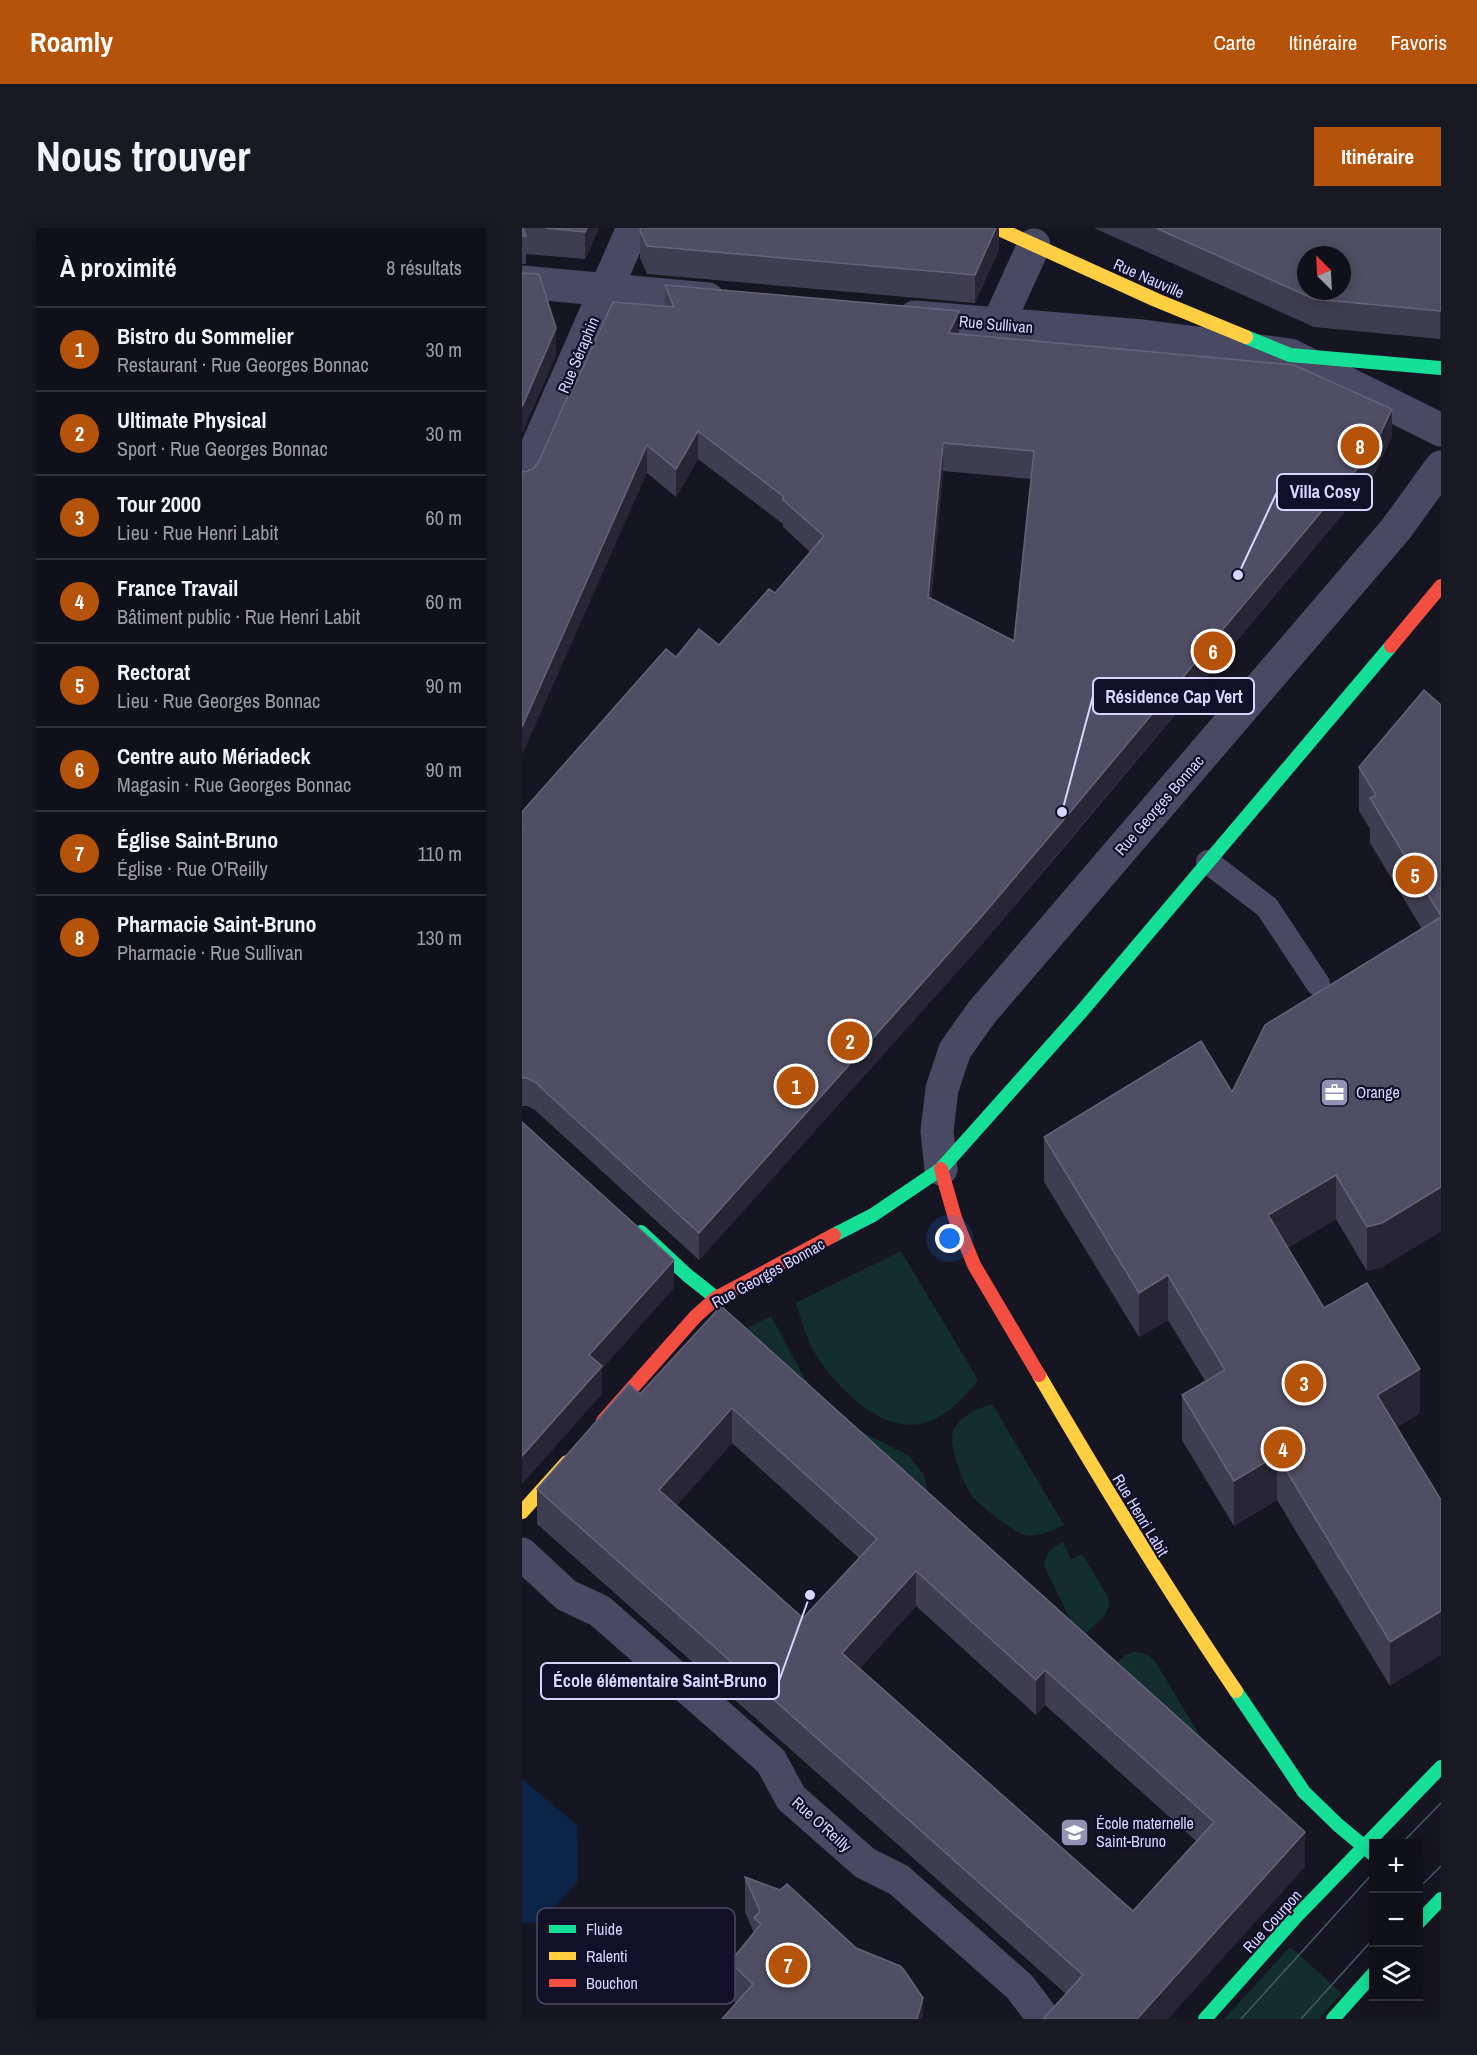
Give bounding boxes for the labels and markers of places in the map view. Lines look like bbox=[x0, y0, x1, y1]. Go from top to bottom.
pin: 8 bbox=[1340, 424, 1380, 468]
callout: Villa Cosy bbox=[1277, 474, 1372, 510]
pin: 6 bbox=[1194, 628, 1232, 674]
callout: Résidence Cap Vert bbox=[1093, 678, 1254, 714]
pin: 5 bbox=[1396, 852, 1434, 898]
pin: 2 bbox=[830, 1018, 870, 1064]
pin: 1 bbox=[776, 1064, 816, 1108]
office icon: Orange bbox=[1319, 1076, 1351, 1108]
place label: Orange bbox=[1356, 1081, 1400, 1103]
pin: 3 bbox=[1284, 1360, 1324, 1406]
pin: 4 bbox=[1264, 1426, 1302, 1472]
callout: École élémentaire Saint-Bruno bbox=[541, 1663, 779, 1699]
place label: École maternelle Saint-Bruno bbox=[1096, 1812, 1194, 1852]
school or university icon: École maternelle Saint-Bruno bbox=[1059, 1816, 1091, 1848]
pin: 7 bbox=[768, 1942, 808, 1988]

